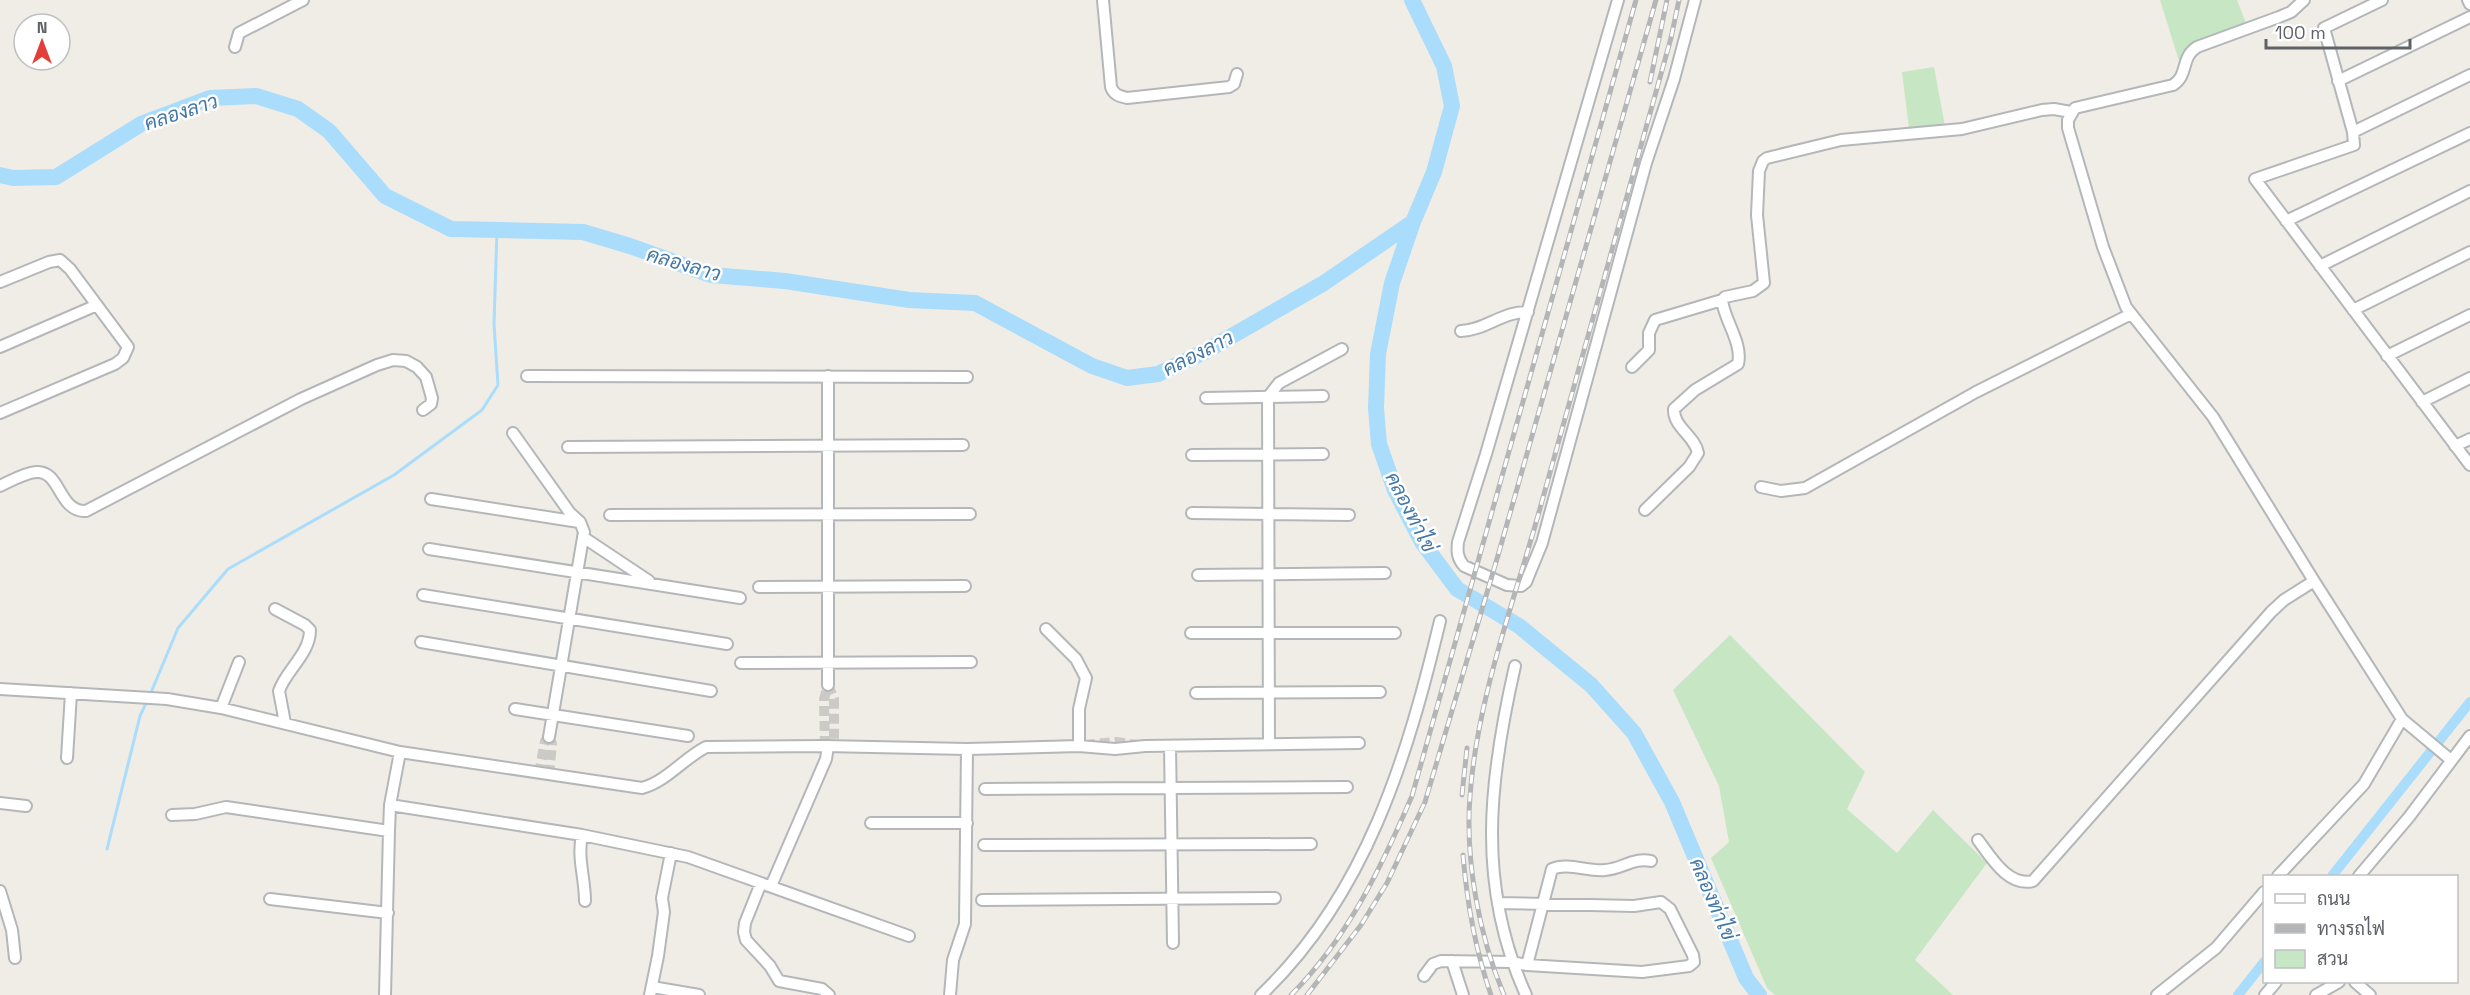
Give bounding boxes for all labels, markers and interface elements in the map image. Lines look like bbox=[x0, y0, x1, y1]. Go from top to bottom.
north arrow bbox=[12, 12, 72, 72]
scale bar bbox=[2266, 12, 2410, 50]
text: N bbox=[37, 17, 47, 38]
text: 100 m bbox=[2275, 21, 2326, 44]
water label: คลองลาว bbox=[141, 88, 221, 136]
water label: คลองลาว bbox=[644, 241, 724, 287]
water label: คลองลาว bbox=[1158, 324, 1238, 382]
water label: คลองท่าไข่ bbox=[1380, 467, 1443, 558]
water label: คลองท่าไข่ bbox=[1684, 854, 1742, 945]
legend bbox=[2263, 875, 2458, 983]
text: ถนน bbox=[2317, 887, 2350, 910]
text: ทางรถไฟ bbox=[2317, 916, 2385, 940]
text: สวน bbox=[2317, 947, 2348, 970]

